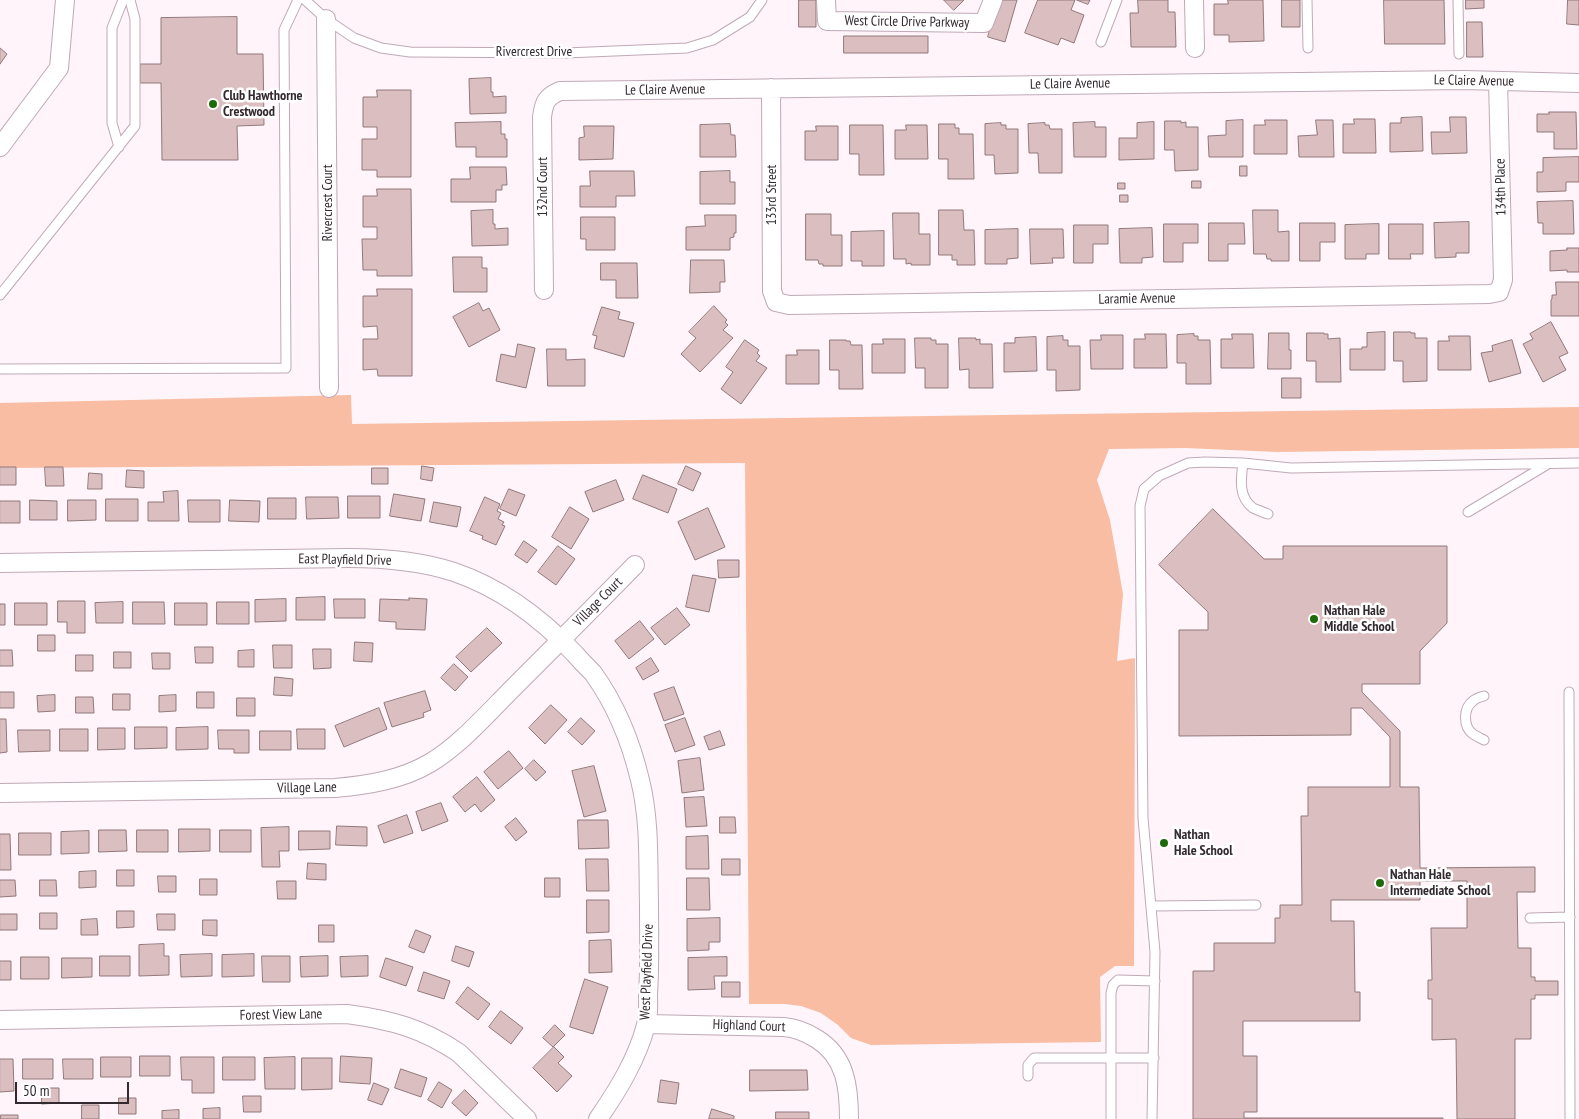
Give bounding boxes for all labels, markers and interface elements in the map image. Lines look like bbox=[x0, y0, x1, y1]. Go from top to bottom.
street label: West Circle Drive Parkway bbox=[844, 13, 970, 31]
street label: Rivercrest Drive bbox=[496, 44, 572, 60]
street label: Le Claire Avenue bbox=[1434, 72, 1514, 90]
street label: Le Claire Avenue bbox=[1030, 75, 1110, 93]
street label: Le Claire Avenue bbox=[625, 81, 705, 99]
place label: Club Hawthorne Crestwood bbox=[223, 88, 303, 120]
marker: Club Hawthorne Crestwood bbox=[207, 98, 219, 110]
street label: 132nd Court bbox=[535, 157, 551, 217]
street label: 134th Place bbox=[1492, 158, 1510, 216]
street label: Rivercrest Court bbox=[320, 164, 336, 242]
street label: 133rd Street bbox=[764, 165, 780, 225]
street label: Laramie Avenue bbox=[1098, 290, 1176, 308]
street label: East Playfield Drive bbox=[298, 551, 392, 569]
street label: Village Court bbox=[570, 574, 626, 630]
place label: Nathan Hale Middle School bbox=[1324, 603, 1394, 636]
marker: Nathan Hale Middle School bbox=[1308, 613, 1320, 625]
street label: Village Lane bbox=[277, 779, 337, 797]
place label: Nathan Hale School bbox=[1174, 827, 1233, 860]
marker: Nathan Hale School bbox=[1158, 837, 1170, 849]
place label: Nathan Hale Intermediate School bbox=[1390, 867, 1490, 900]
marker: Nathan Hale Intermediate School bbox=[1374, 877, 1386, 889]
street label: West Playfield Drive bbox=[637, 924, 657, 1020]
street label: Forest View Lane bbox=[240, 1006, 322, 1024]
street label: Highland Court bbox=[712, 1016, 786, 1036]
scale bar bbox=[18, 1072, 131, 1104]
text: 50 m bbox=[23, 1081, 49, 1100]

